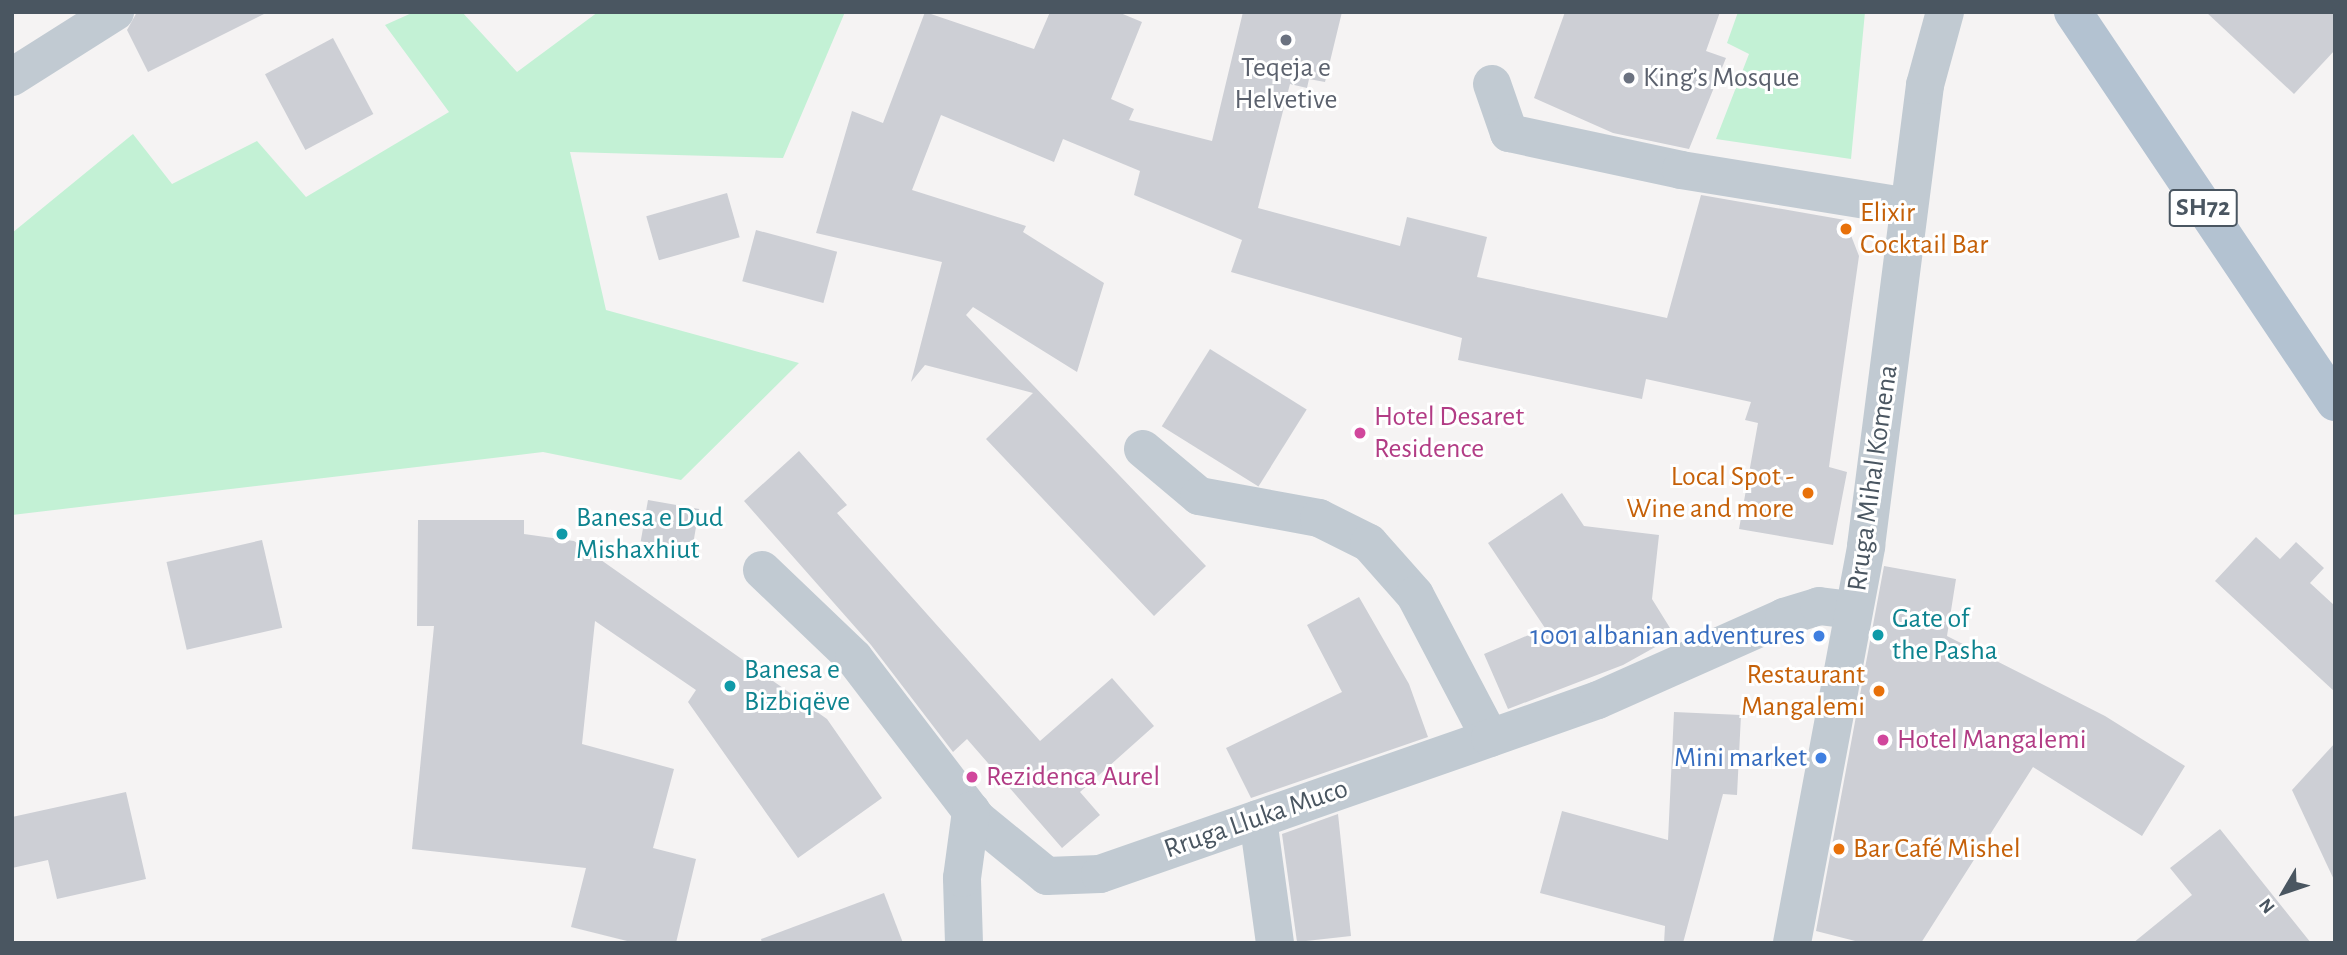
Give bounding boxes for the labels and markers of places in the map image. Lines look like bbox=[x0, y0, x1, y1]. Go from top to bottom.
marker: Teqeja e Helvetive bbox=[1278, 32, 1294, 48]
place label: Teqeja e Helvetive bbox=[1235, 51, 1337, 117]
place label: King’s Mosque bbox=[1643, 61, 1799, 95]
marker: King’s Mosque bbox=[1621, 70, 1637, 86]
place label: Elixir Cocktail Bar bbox=[1860, 196, 1988, 262]
marker: Elixir Cocktail Bar bbox=[1838, 221, 1854, 237]
place label: Hotel Desaret Residence bbox=[1374, 400, 1524, 466]
marker: Hotel Desaret Residence bbox=[1352, 425, 1368, 441]
place label: Local Spot - Wine and more bbox=[1626, 460, 1794, 526]
marker: Local Spot - Wine and more bbox=[1800, 485, 1816, 501]
place label: Banesa e Dud Mishaxhiut bbox=[576, 501, 723, 567]
marker: Banesa e Dud Mishaxhiut bbox=[554, 526, 570, 542]
place label: Gate of the Pasha bbox=[1892, 602, 1998, 668]
place label: 1001 albanian adventures bbox=[1530, 619, 1805, 653]
marker: Gate of the Pasha bbox=[1870, 627, 1886, 643]
marker: 1001 albanian adventures bbox=[1811, 628, 1827, 644]
place label: Banesa e Bizbiqëve bbox=[744, 653, 850, 719]
place label: Restaurant Mangalemi bbox=[1741, 658, 1865, 724]
marker: Banesa e Bizbiqëve bbox=[722, 678, 738, 694]
marker: Restaurant Mangalemi bbox=[1871, 683, 1887, 699]
place label: Hotel Mangalemi bbox=[1897, 723, 2086, 757]
marker: Hotel Mangalemi bbox=[1875, 732, 1891, 748]
place label: Mini market bbox=[1674, 741, 1807, 775]
marker: Mini market bbox=[1813, 750, 1829, 766]
place label: Rezidenca Aurel bbox=[986, 760, 1160, 794]
marker: Rezidenca Aurel bbox=[964, 769, 980, 785]
place label: Bar Café Mishel bbox=[1853, 832, 2021, 866]
marker: Bar Café Mishel bbox=[1831, 841, 1847, 857]

